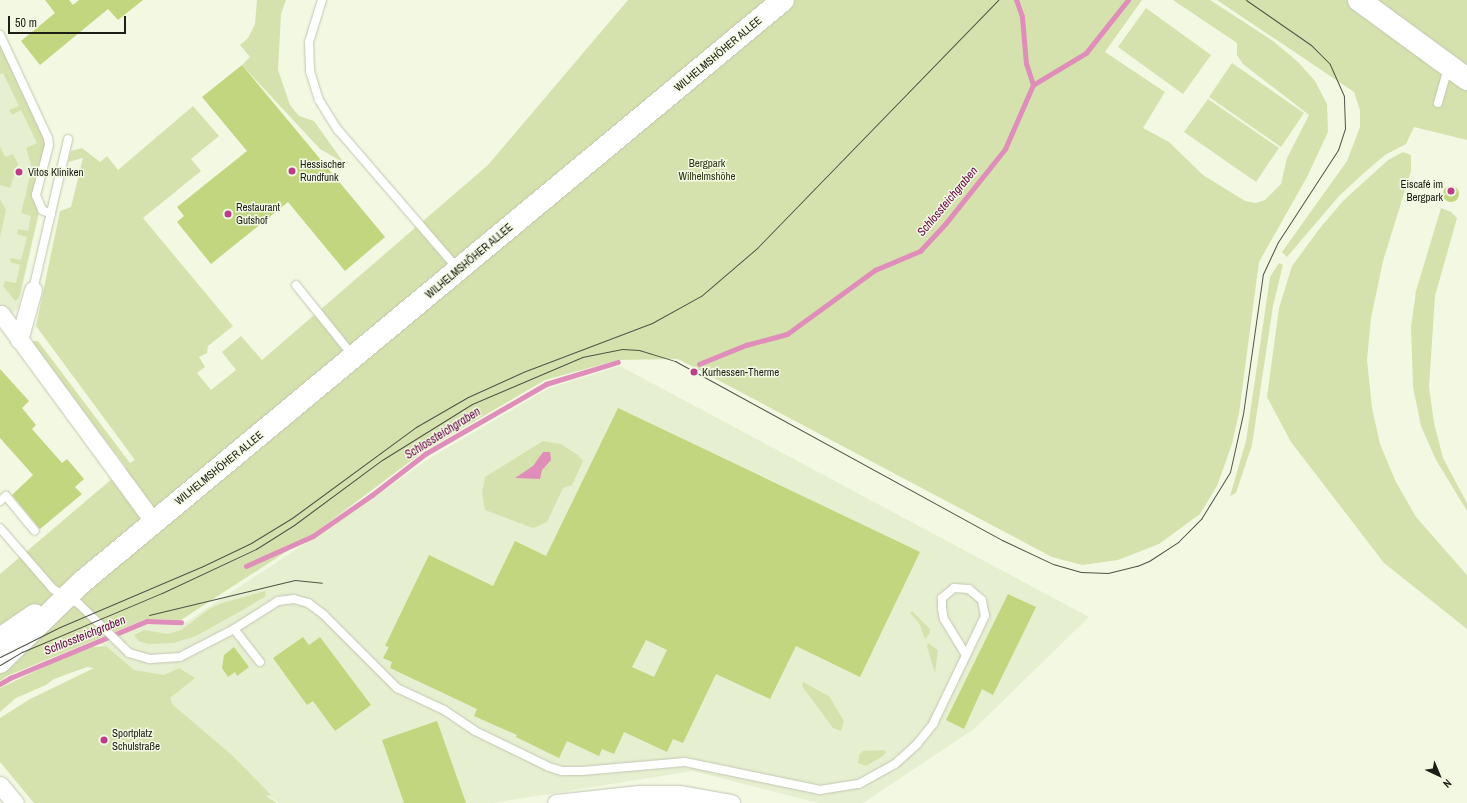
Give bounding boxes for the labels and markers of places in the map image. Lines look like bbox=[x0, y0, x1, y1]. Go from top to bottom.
place label: Hessischer Rundfunk bbox=[300, 158, 345, 184]
place label: Vitos Kliniken bbox=[28, 165, 84, 179]
marker: Vitos Kliniken bbox=[13, 166, 25, 178]
marker: Hessischer Rundfunk bbox=[287, 166, 297, 176]
place label: Eiscafé im Bergpark bbox=[1400, 178, 1443, 204]
marker: Eiscafé im Bergpark bbox=[1446, 186, 1456, 196]
place label: Restaurant Gutshof bbox=[236, 201, 280, 227]
marker: Restaurant Gutshof bbox=[223, 209, 233, 219]
place label: Kurhessen-Therme bbox=[702, 365, 779, 379]
marker: Kurhessen-Therme bbox=[689, 367, 699, 377]
place label: Sportplatz Schulstraße bbox=[112, 727, 160, 753]
marker: Sportplatz Schulstraße bbox=[99, 735, 109, 745]

